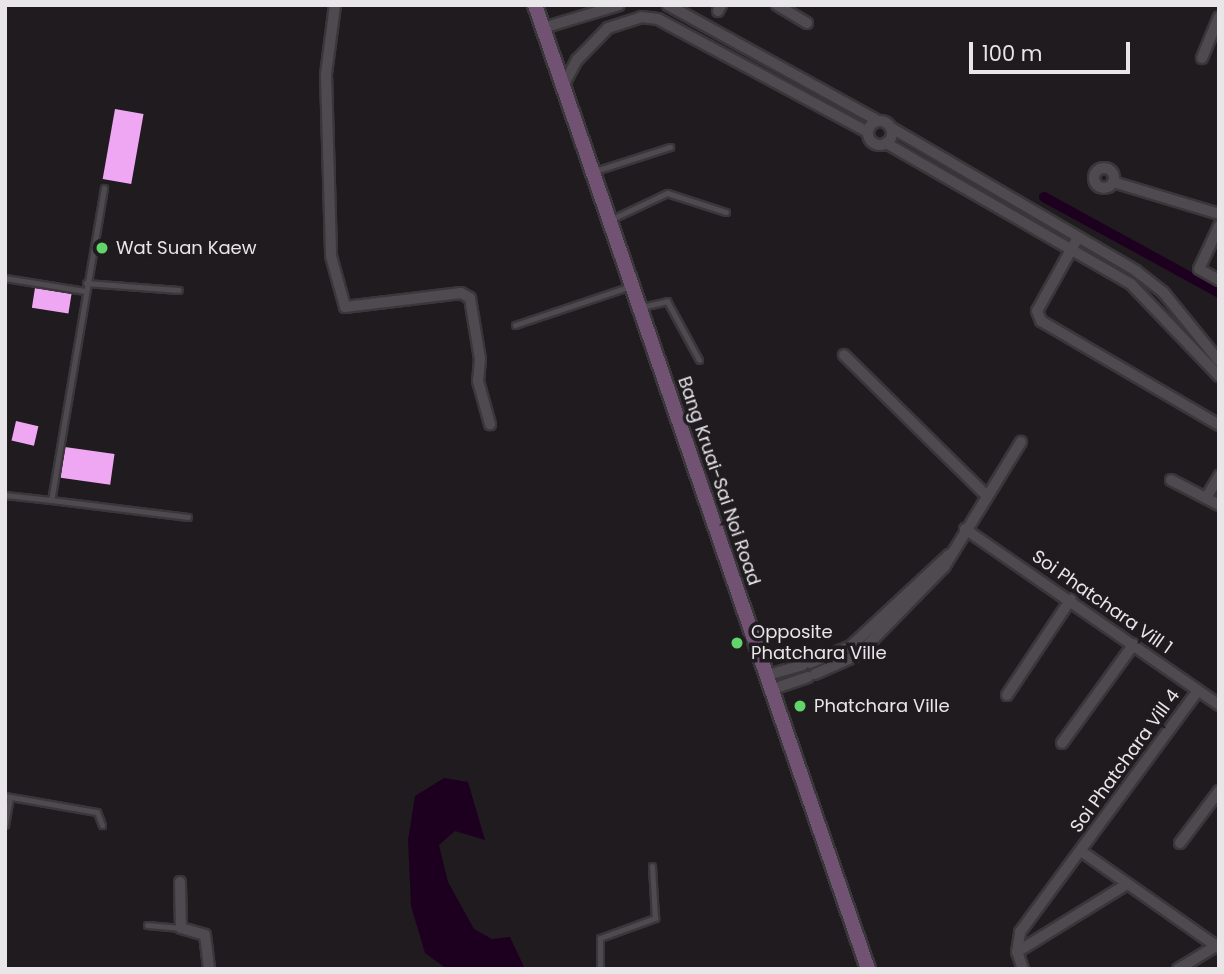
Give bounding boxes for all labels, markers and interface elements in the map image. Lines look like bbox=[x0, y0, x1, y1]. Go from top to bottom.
scale bar bbox=[972, 28, 1133, 72]
text: 100 m bbox=[982, 39, 1042, 68]
place label: Wat Suan Kaew bbox=[116, 237, 257, 259]
marker: Wat Suan Kaew bbox=[94, 240, 110, 256]
street label: Bang Kruai-Sai Noi Road bbox=[673, 374, 765, 588]
street label: Soi Phatchara Vill 1 bbox=[1028, 545, 1176, 659]
place label: Opposite Phatchara Ville bbox=[751, 622, 887, 664]
marker: Opposite Phatchara Ville bbox=[729, 635, 745, 651]
street label: Soi Phatchara Vill 4 bbox=[1066, 685, 1184, 837]
place label: Phatchara Ville bbox=[814, 695, 950, 717]
marker: Phatchara Ville bbox=[792, 698, 808, 714]

